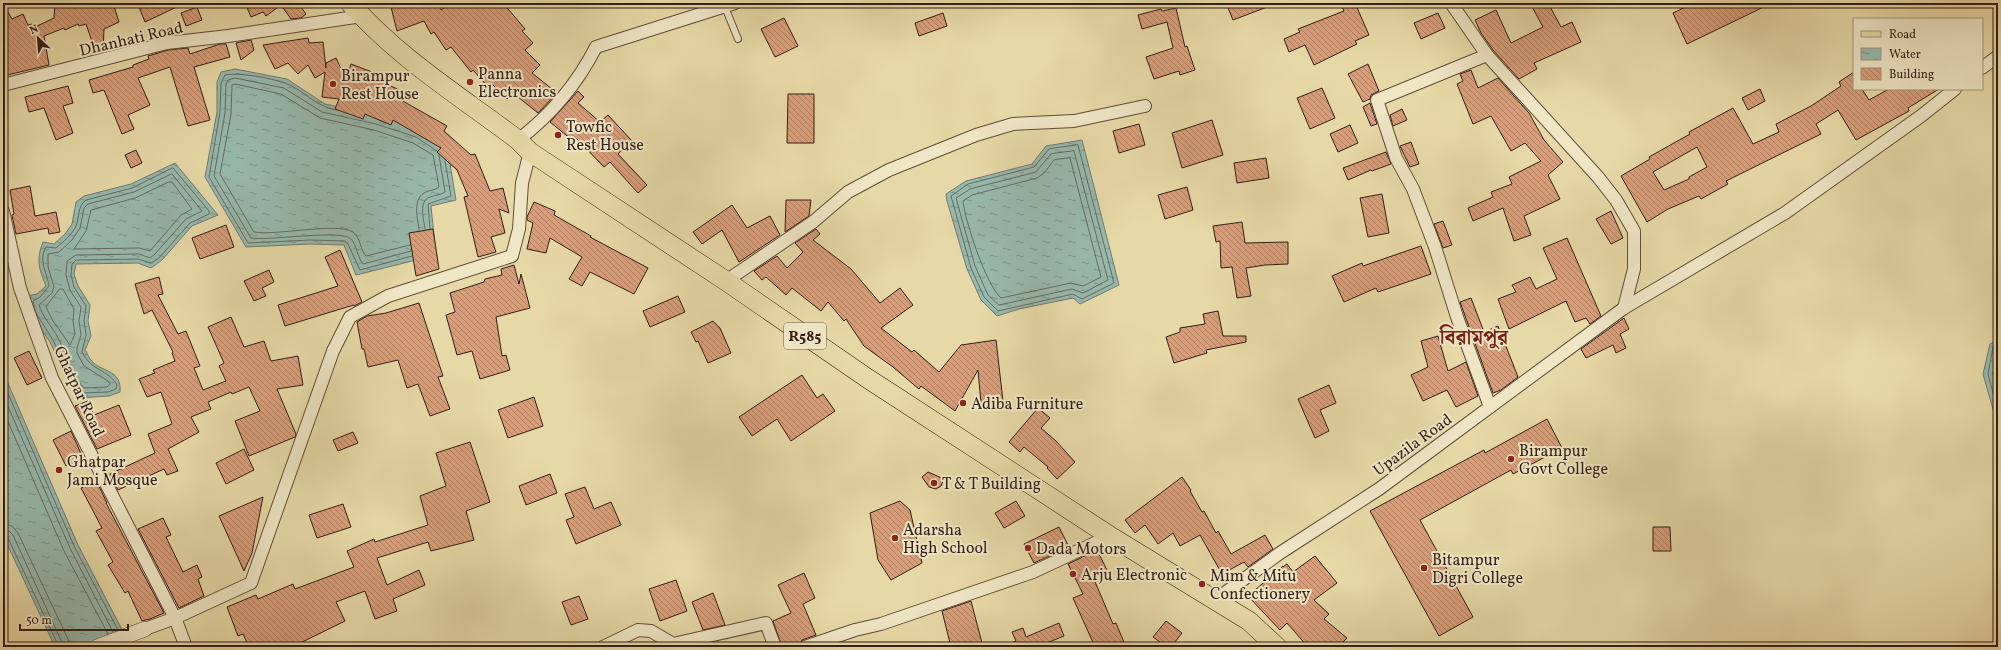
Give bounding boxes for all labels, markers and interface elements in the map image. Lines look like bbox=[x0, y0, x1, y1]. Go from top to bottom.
street label: Dhanhati Road bbox=[77, 17, 185, 63]
north arrow bbox=[18, 18, 58, 58]
legend bbox=[1853, 18, 1983, 90]
text: N bbox=[27, 22, 41, 39]
text: Road bbox=[1889, 27, 1916, 43]
text: Water bbox=[1889, 47, 1921, 63]
place label: Panna Electronics bbox=[478, 64, 556, 104]
place label: Birampur Rest House bbox=[341, 66, 419, 106]
text: Building bbox=[1889, 67, 1934, 83]
marker: Panna Electronics bbox=[465, 77, 475, 87]
marker: Birampur Rest House bbox=[328, 79, 338, 89]
place label: Towfic Rest House bbox=[566, 117, 644, 157]
marker: Towfic Rest House bbox=[553, 130, 563, 140]
road number: R585 bbox=[784, 323, 826, 349]
district label: বিরামপুর bbox=[1439, 324, 1509, 353]
street label: Ghatpar Road bbox=[48, 343, 109, 441]
place label: Adiba Furniture bbox=[971, 394, 1083, 416]
marker: Adiba Furniture bbox=[958, 398, 968, 408]
street label: Upazila Road bbox=[1369, 409, 1457, 482]
place label: Birampur Govt College bbox=[1519, 441, 1608, 481]
place label: Ghatpar Jami Mosque bbox=[67, 452, 158, 492]
marker: Birampur Govt College bbox=[1506, 454, 1516, 464]
marker: Ghatpar Jami Mosque bbox=[54, 465, 64, 475]
place label: T & T Building bbox=[942, 474, 1041, 496]
marker: T & T Building bbox=[929, 478, 939, 488]
place label: Adarsha High School bbox=[903, 520, 988, 560]
marker: Adarsha High School bbox=[890, 533, 900, 543]
place label: Dada Motors bbox=[1036, 539, 1127, 561]
marker: Dada Motors bbox=[1023, 543, 1033, 553]
place label: Bitampur Digri College bbox=[1432, 550, 1523, 590]
marker: Bitampur Digri College bbox=[1419, 563, 1429, 573]
place label: Arju Electronic bbox=[1081, 565, 1187, 587]
place label: Mim & Mitu Confectionery bbox=[1210, 566, 1311, 606]
marker: Arju Electronic bbox=[1068, 569, 1078, 579]
marker: Mim & Mitu Confectionery bbox=[1197, 579, 1207, 589]
scale bar bbox=[20, 606, 128, 632]
text: 50 m bbox=[26, 613, 52, 629]

